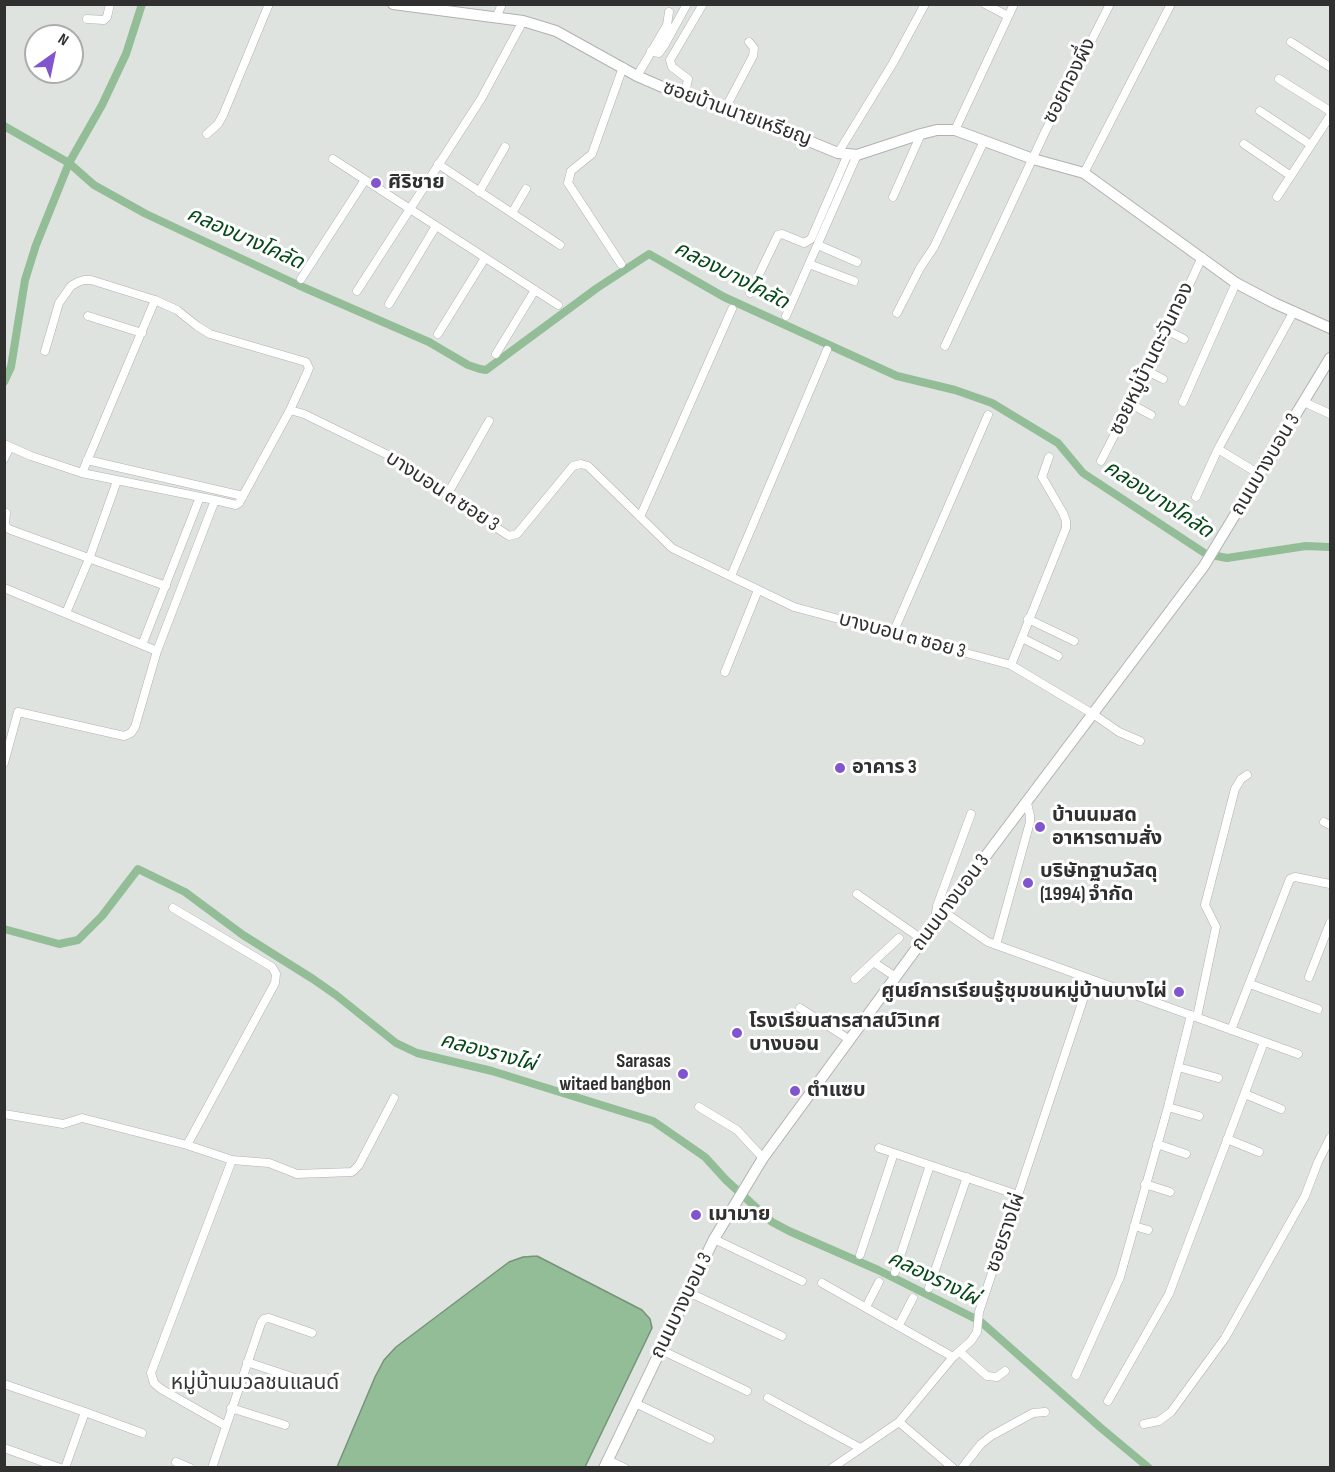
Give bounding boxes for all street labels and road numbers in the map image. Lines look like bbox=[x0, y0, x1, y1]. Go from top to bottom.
street label: ซอยทองผึ่ง bbox=[1038, 34, 1102, 128]
street label: ซอยบ้านนายเหรียญ bbox=[659, 76, 815, 152]
street label: ซอยหมู่บ้านตะวันทอง bbox=[1105, 279, 1199, 439]
street label: ถนนบางบอน 3 bbox=[1226, 410, 1306, 520]
street label: บางบอน ๓ ซอย 3 bbox=[381, 446, 503, 538]
street label: บางบอน ๓ ซอย 3 bbox=[836, 608, 968, 664]
street label: ถนนบางบอน 3 bbox=[907, 850, 995, 956]
street label: ซอยรางไผ่ bbox=[981, 1190, 1031, 1276]
street label: ถนนบางบอน 3 bbox=[646, 1249, 718, 1363]

